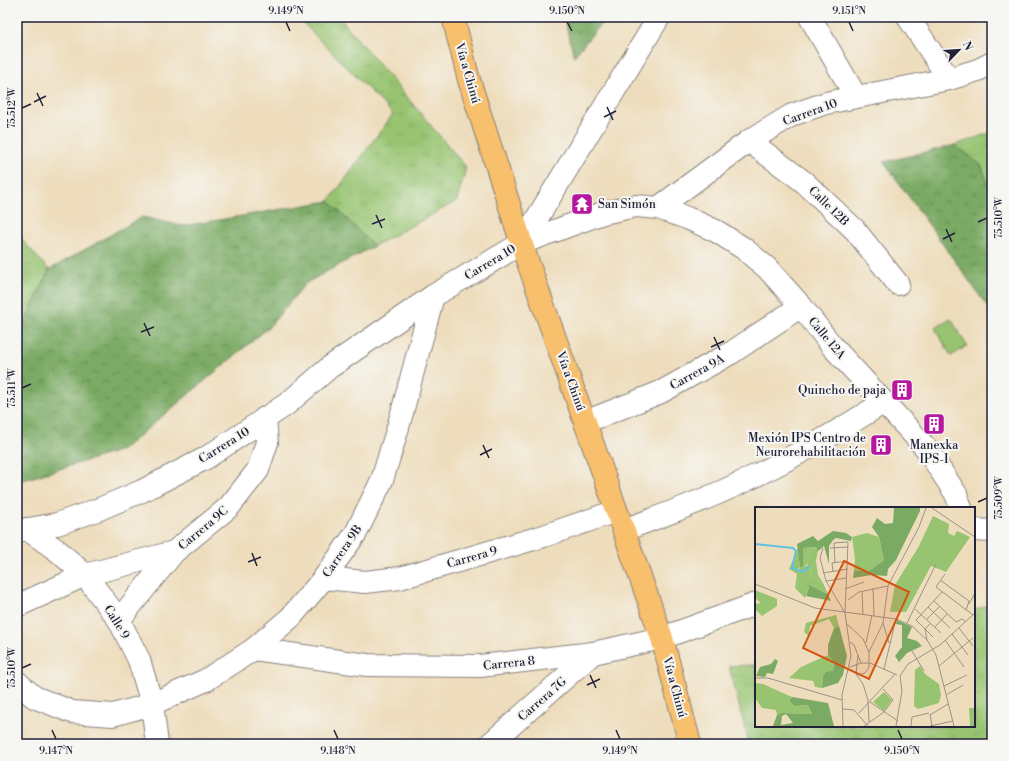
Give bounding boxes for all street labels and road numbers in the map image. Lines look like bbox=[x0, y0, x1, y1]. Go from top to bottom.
street label: Vía a Chinú bbox=[451, 40, 483, 105]
street label: Carrera 10 bbox=[781, 96, 840, 129]
street label: Calle 12B bbox=[805, 183, 852, 229]
street label: Carrera 10 bbox=[462, 241, 519, 284]
street label: Calle 12A bbox=[805, 314, 849, 363]
street label: Vía a Chinú bbox=[552, 348, 588, 413]
street label: Carrera 9A bbox=[667, 351, 728, 394]
street label: Carrera 10 bbox=[196, 424, 253, 467]
street label: Carrera 9C bbox=[175, 503, 231, 553]
street label: Carrera 9B bbox=[319, 522, 365, 580]
street label: Carrera 9 bbox=[445, 543, 499, 572]
street label: Calle 9 bbox=[100, 603, 133, 642]
street label: Carrera 8 bbox=[482, 653, 536, 674]
street label: Vía a Chinú bbox=[659, 654, 690, 719]
street label: Carrera 7G bbox=[515, 674, 570, 725]

